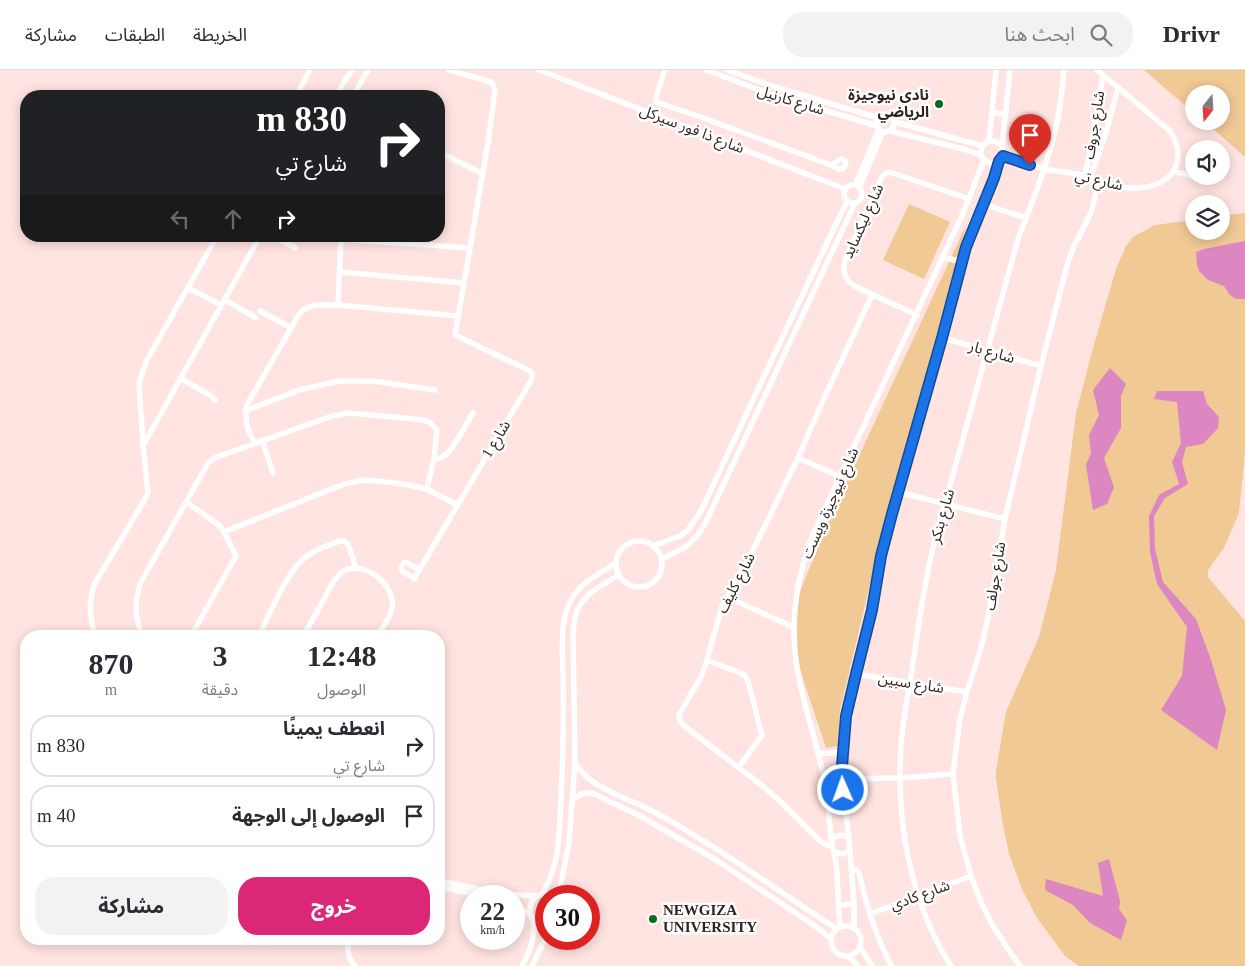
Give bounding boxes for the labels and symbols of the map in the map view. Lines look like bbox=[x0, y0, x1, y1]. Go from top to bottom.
street label: شارع كارنيل bbox=[754, 82, 827, 122]
north arrow bbox=[1185, 85, 1230, 130]
place label: نادي نيوجيزة الرياضي bbox=[848, 87, 929, 123]
street label: شارع جروف bbox=[1081, 89, 1111, 161]
marker: نادي نيوجيزة الرياضي bbox=[933, 98, 945, 110]
street label: شارع ذا فور سيركل bbox=[636, 102, 747, 160]
pin bbox=[1009, 114, 1051, 165]
street label: شارع تي bbox=[1073, 167, 1125, 197]
street label: شارع ليكسايد bbox=[839, 181, 890, 262]
street label: شارع بار bbox=[965, 338, 1017, 370]
street label: شارع 1 bbox=[479, 417, 517, 463]
street label: شارع نيوجيزة ويست bbox=[798, 445, 865, 563]
street label: شارع بنكر bbox=[926, 487, 961, 547]
street label: شارع جولف bbox=[982, 540, 1012, 612]
street label: شارع كليف bbox=[714, 550, 762, 618]
street label: شارع سبين bbox=[876, 670, 945, 700]
position arrow bbox=[816, 763, 868, 815]
street label: شارع كادي bbox=[888, 877, 953, 917]
speed limit sign: 30 bbox=[535, 885, 600, 950]
place label: NEWGIZA UNIVERSITY bbox=[663, 902, 757, 935]
marker: NEWGIZA UNIVERSITY bbox=[647, 913, 659, 925]

